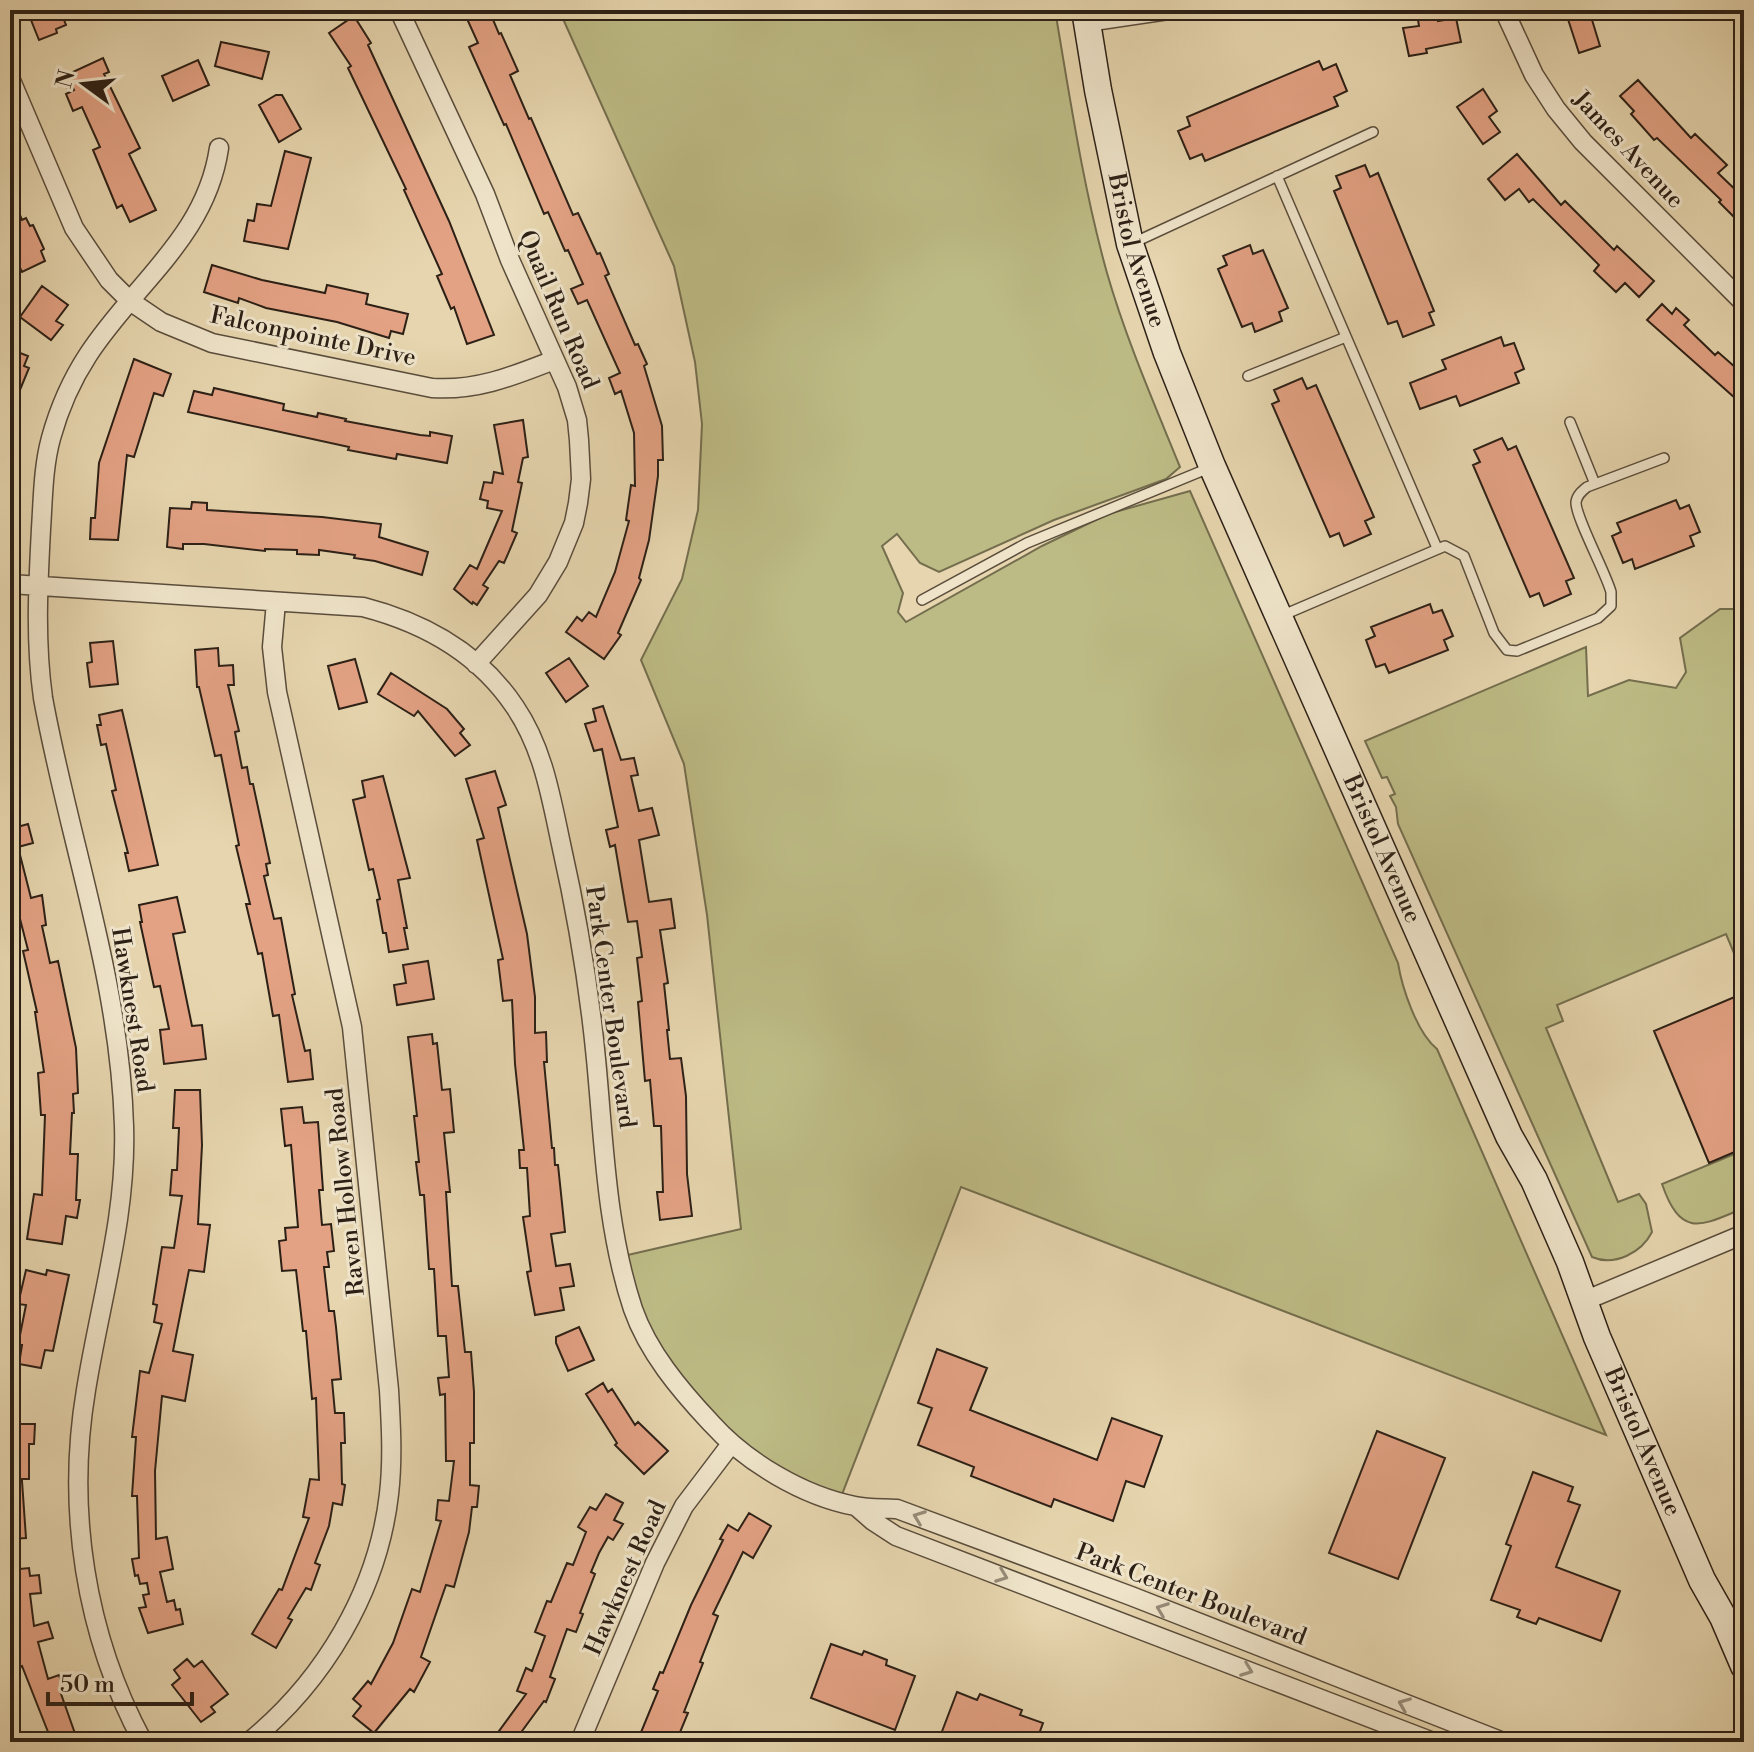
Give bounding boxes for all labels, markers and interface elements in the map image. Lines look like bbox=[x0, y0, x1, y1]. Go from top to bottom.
north arrow bbox=[44, 44, 124, 124]
text: N bbox=[51, 67, 82, 91]
street label: James Avenue bbox=[1565, 84, 1690, 215]
street label: Bristol Avenue bbox=[1100, 169, 1172, 331]
street label: Quail Run Road bbox=[511, 226, 605, 394]
street label: Falconpointe Drive bbox=[207, 301, 419, 373]
street label: Bristol Avenue bbox=[1335, 769, 1428, 928]
street label: Park Center Boulevard bbox=[578, 884, 642, 1130]
street label: Hawknest Road bbox=[104, 925, 160, 1095]
street label: Raven Hollow Road bbox=[320, 1086, 372, 1298]
street label: Bristol Avenue bbox=[1597, 1362, 1688, 1521]
street label: Hawknest Road bbox=[578, 1496, 674, 1660]
one-way arrow bbox=[913, 1510, 927, 1527]
street label: Park Center Boulevard bbox=[1071, 1537, 1311, 1653]
one-way arrow bbox=[994, 1567, 1008, 1583]
one-way arrow bbox=[1156, 1602, 1170, 1618]
scale bar bbox=[48, 1656, 192, 1706]
one-way arrow bbox=[1239, 1661, 1253, 1677]
text: 50 m bbox=[60, 1670, 115, 1700]
one-way arrow bbox=[1398, 1697, 1412, 1714]

